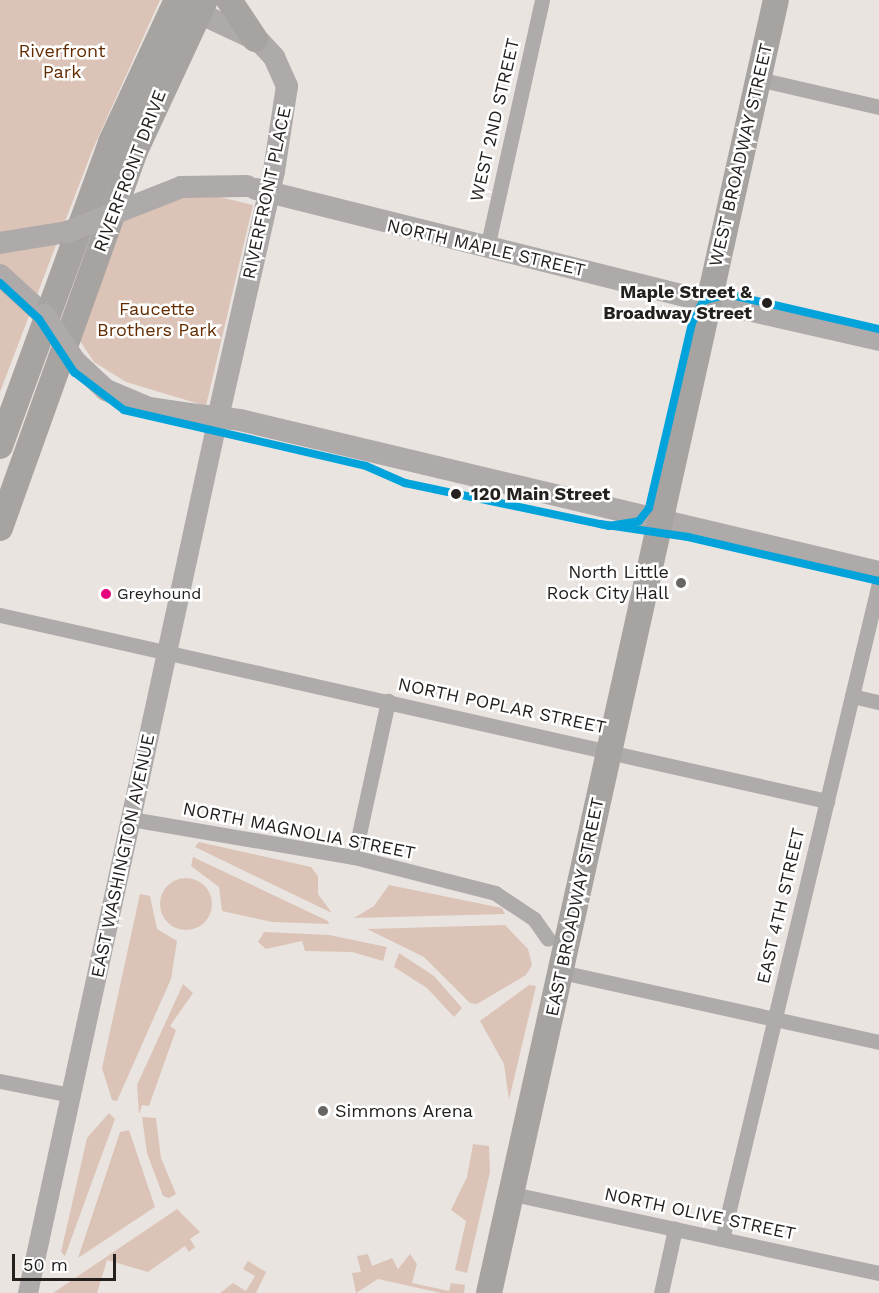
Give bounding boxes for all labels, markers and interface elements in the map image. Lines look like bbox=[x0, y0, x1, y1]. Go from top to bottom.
street label: WEST 2ND STREET bbox=[466, 36, 524, 204]
park label: Riverfront Park bbox=[18, 41, 106, 84]
street label: WEST BROADWAY STREET bbox=[705, 41, 777, 269]
street label: RIVERFRONT DRIVE bbox=[89, 87, 171, 255]
street label: RIVERFRONT PLACE bbox=[238, 105, 296, 281]
street label: NORTH MAPLE STREET bbox=[385, 215, 587, 281]
place label: Maple Street & Broadway Street bbox=[603, 282, 752, 324]
marker: Maple Street & Broadway Street bbox=[757, 293, 777, 313]
park label: Faucette Brothers Park bbox=[97, 299, 217, 342]
place label: 120 Main Street bbox=[471, 483, 610, 505]
marker: 120 Main Street bbox=[446, 484, 466, 504]
place label: North Little Rock City Hall bbox=[546, 562, 669, 604]
marker: North Little Rock City Hall bbox=[674, 576, 688, 590]
place label: Greyhound bbox=[117, 584, 201, 604]
marker: Greyhound bbox=[100, 588, 112, 600]
street label: NORTH POPLAR STREET bbox=[396, 673, 608, 739]
street label: EAST WASHINGTON AVENUE bbox=[86, 731, 160, 981]
street label: EAST BROADWAY STREET bbox=[541, 795, 609, 1019]
street label: NORTH MAGNOLIA STREET bbox=[181, 798, 417, 864]
street label: EAST 4TH STREET bbox=[753, 826, 809, 986]
place label: Simmons Arena bbox=[335, 1100, 474, 1122]
marker: Simmons Arena bbox=[316, 1104, 330, 1118]
street label: NORTH OLIVE STREET bbox=[602, 1183, 798, 1245]
scale bar bbox=[15, 1242, 118, 1280]
text: 50 m bbox=[23, 1254, 68, 1275]

